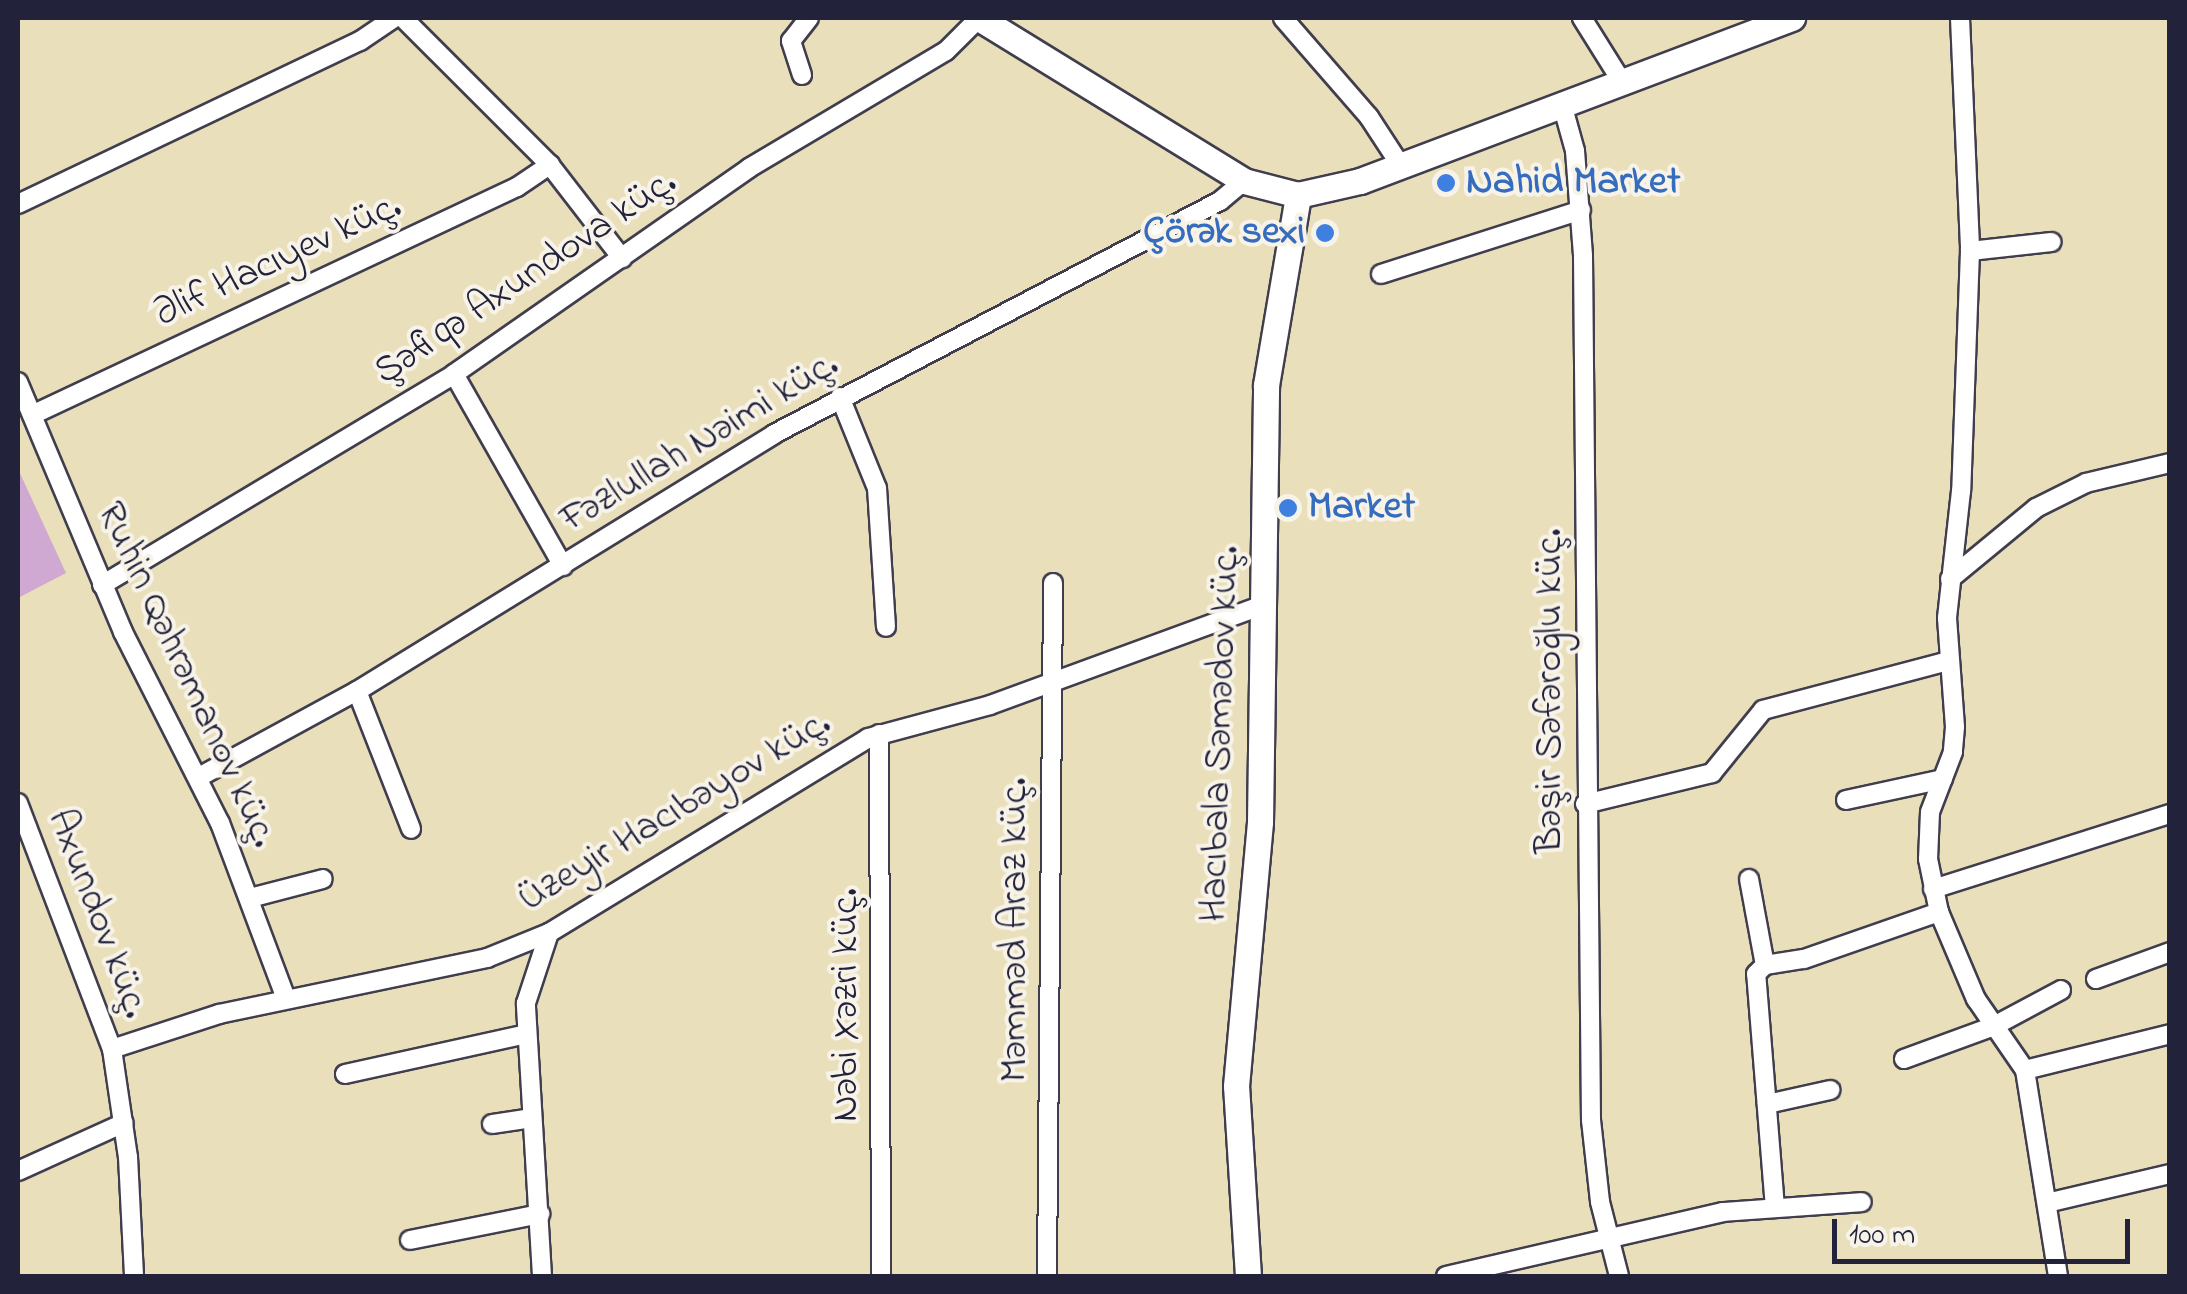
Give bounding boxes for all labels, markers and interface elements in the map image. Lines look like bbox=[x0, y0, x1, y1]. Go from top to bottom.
street label: Şəfiqə Axundova küç. bbox=[366, 159, 686, 397]
place label: Nahid Market bbox=[1466, 159, 1680, 207]
marker: Nahid Market bbox=[1435, 172, 1457, 194]
street label: Əlif Hacıyev küç. bbox=[147, 183, 409, 339]
place label: Çörək sexi bbox=[1143, 209, 1305, 257]
marker: Çörək sexi bbox=[1314, 222, 1336, 244]
street label: Fəzlullah Nəimi küç. bbox=[552, 341, 848, 545]
place label: Market bbox=[1308, 484, 1415, 532]
street label: Ruhin Qəhrəmanov küç. bbox=[85, 495, 287, 855]
marker: Market bbox=[1277, 497, 1299, 519]
street label: Bəşir Səfəroğlu küç. bbox=[1527, 528, 1575, 854]
street label: Hacıbala Səmədov küç. bbox=[1190, 545, 1252, 923]
street label: Üzeyir Hacıbəyov küç. bbox=[510, 700, 840, 924]
street label: Məmməd Araz küç. bbox=[992, 778, 1040, 1082]
street label: Axundov küç. bbox=[35, 803, 159, 1025]
street label: Nəbi Xəzri küç. bbox=[823, 888, 871, 1122]
scale bar bbox=[1837, 1199, 2134, 1261]
text: 100 m bbox=[1849, 1214, 1915, 1258]

